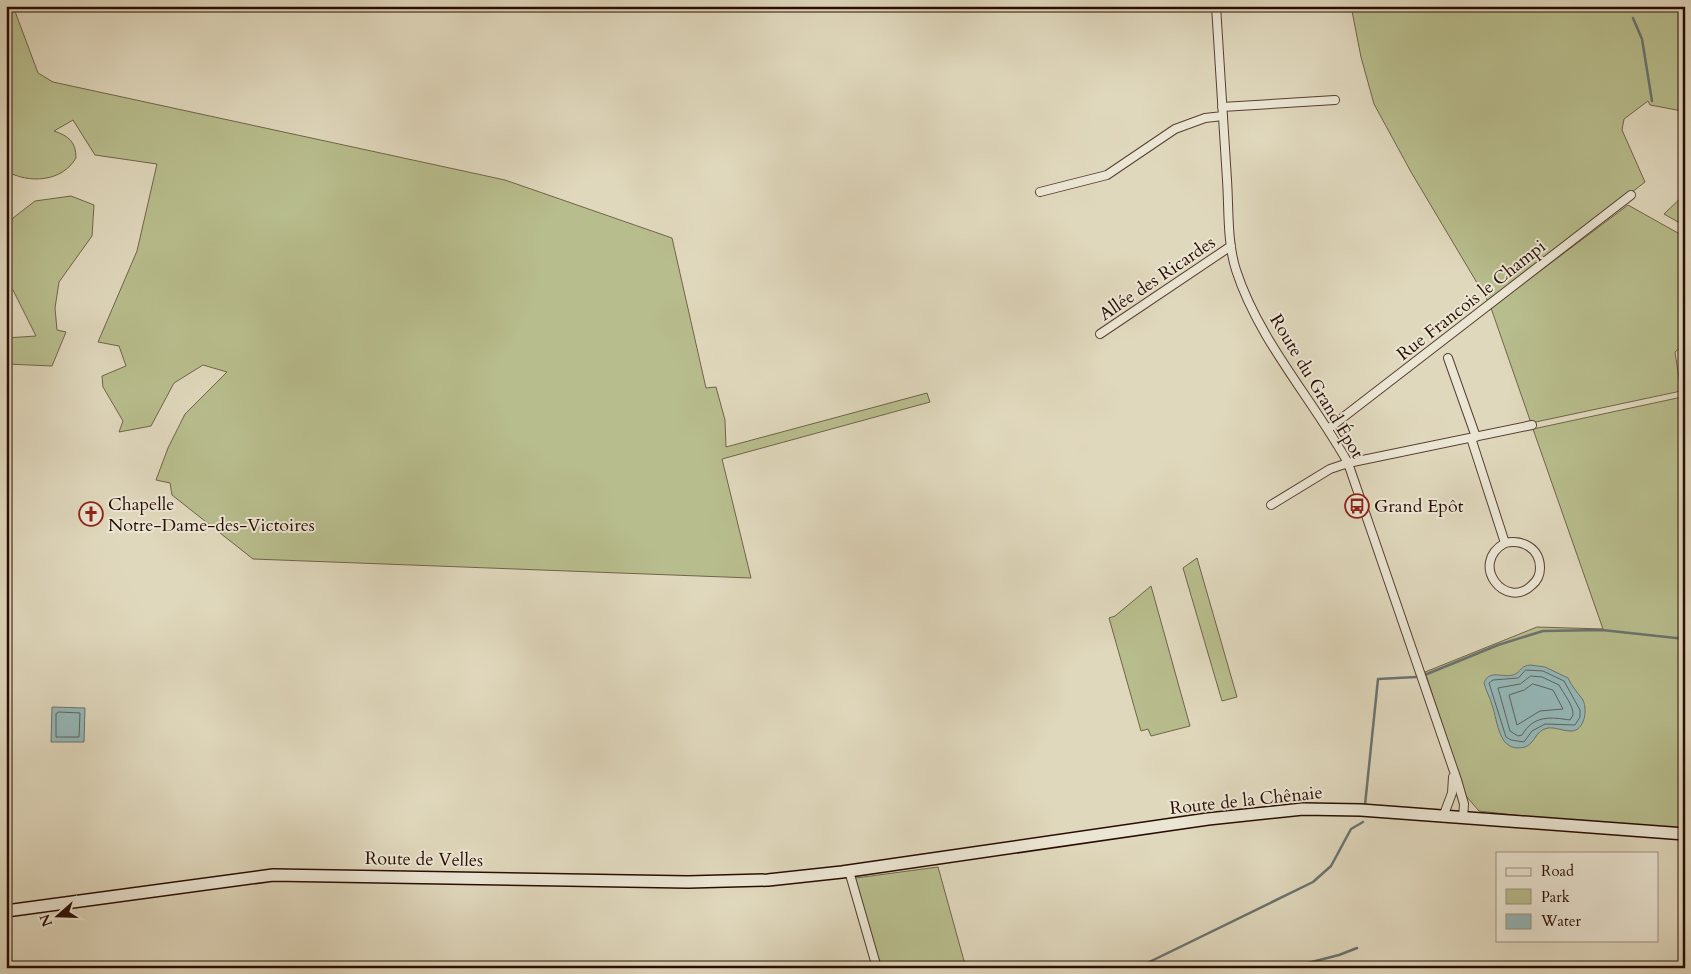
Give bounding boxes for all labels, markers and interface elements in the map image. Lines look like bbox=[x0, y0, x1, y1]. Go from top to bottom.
street label: Allée des Ricardes bbox=[1094, 230, 1220, 327]
street label: Rue Francois le Champi bbox=[1392, 234, 1551, 367]
street label: Route du Grand Épot bbox=[1264, 309, 1370, 463]
place label: Chapelle Notre-Dame-des-Victoires bbox=[108, 492, 315, 538]
bus stop icon: Grand Epôt bbox=[1344, 493, 1370, 519]
place label: Grand Epôt bbox=[1374, 494, 1464, 519]
church icon: Chapelle Notre-Dame-des-Victoires bbox=[78, 501, 104, 527]
street label: Route de la Chênaie bbox=[1168, 780, 1324, 821]
street label: Route de Velles bbox=[365, 846, 483, 873]
legend bbox=[1496, 852, 1658, 942]
text: Road bbox=[1541, 861, 1574, 881]
text: Park bbox=[1541, 887, 1570, 907]
north arrow bbox=[32, 892, 82, 942]
text: N bbox=[35, 911, 57, 929]
text: Water bbox=[1540, 911, 1582, 931]

